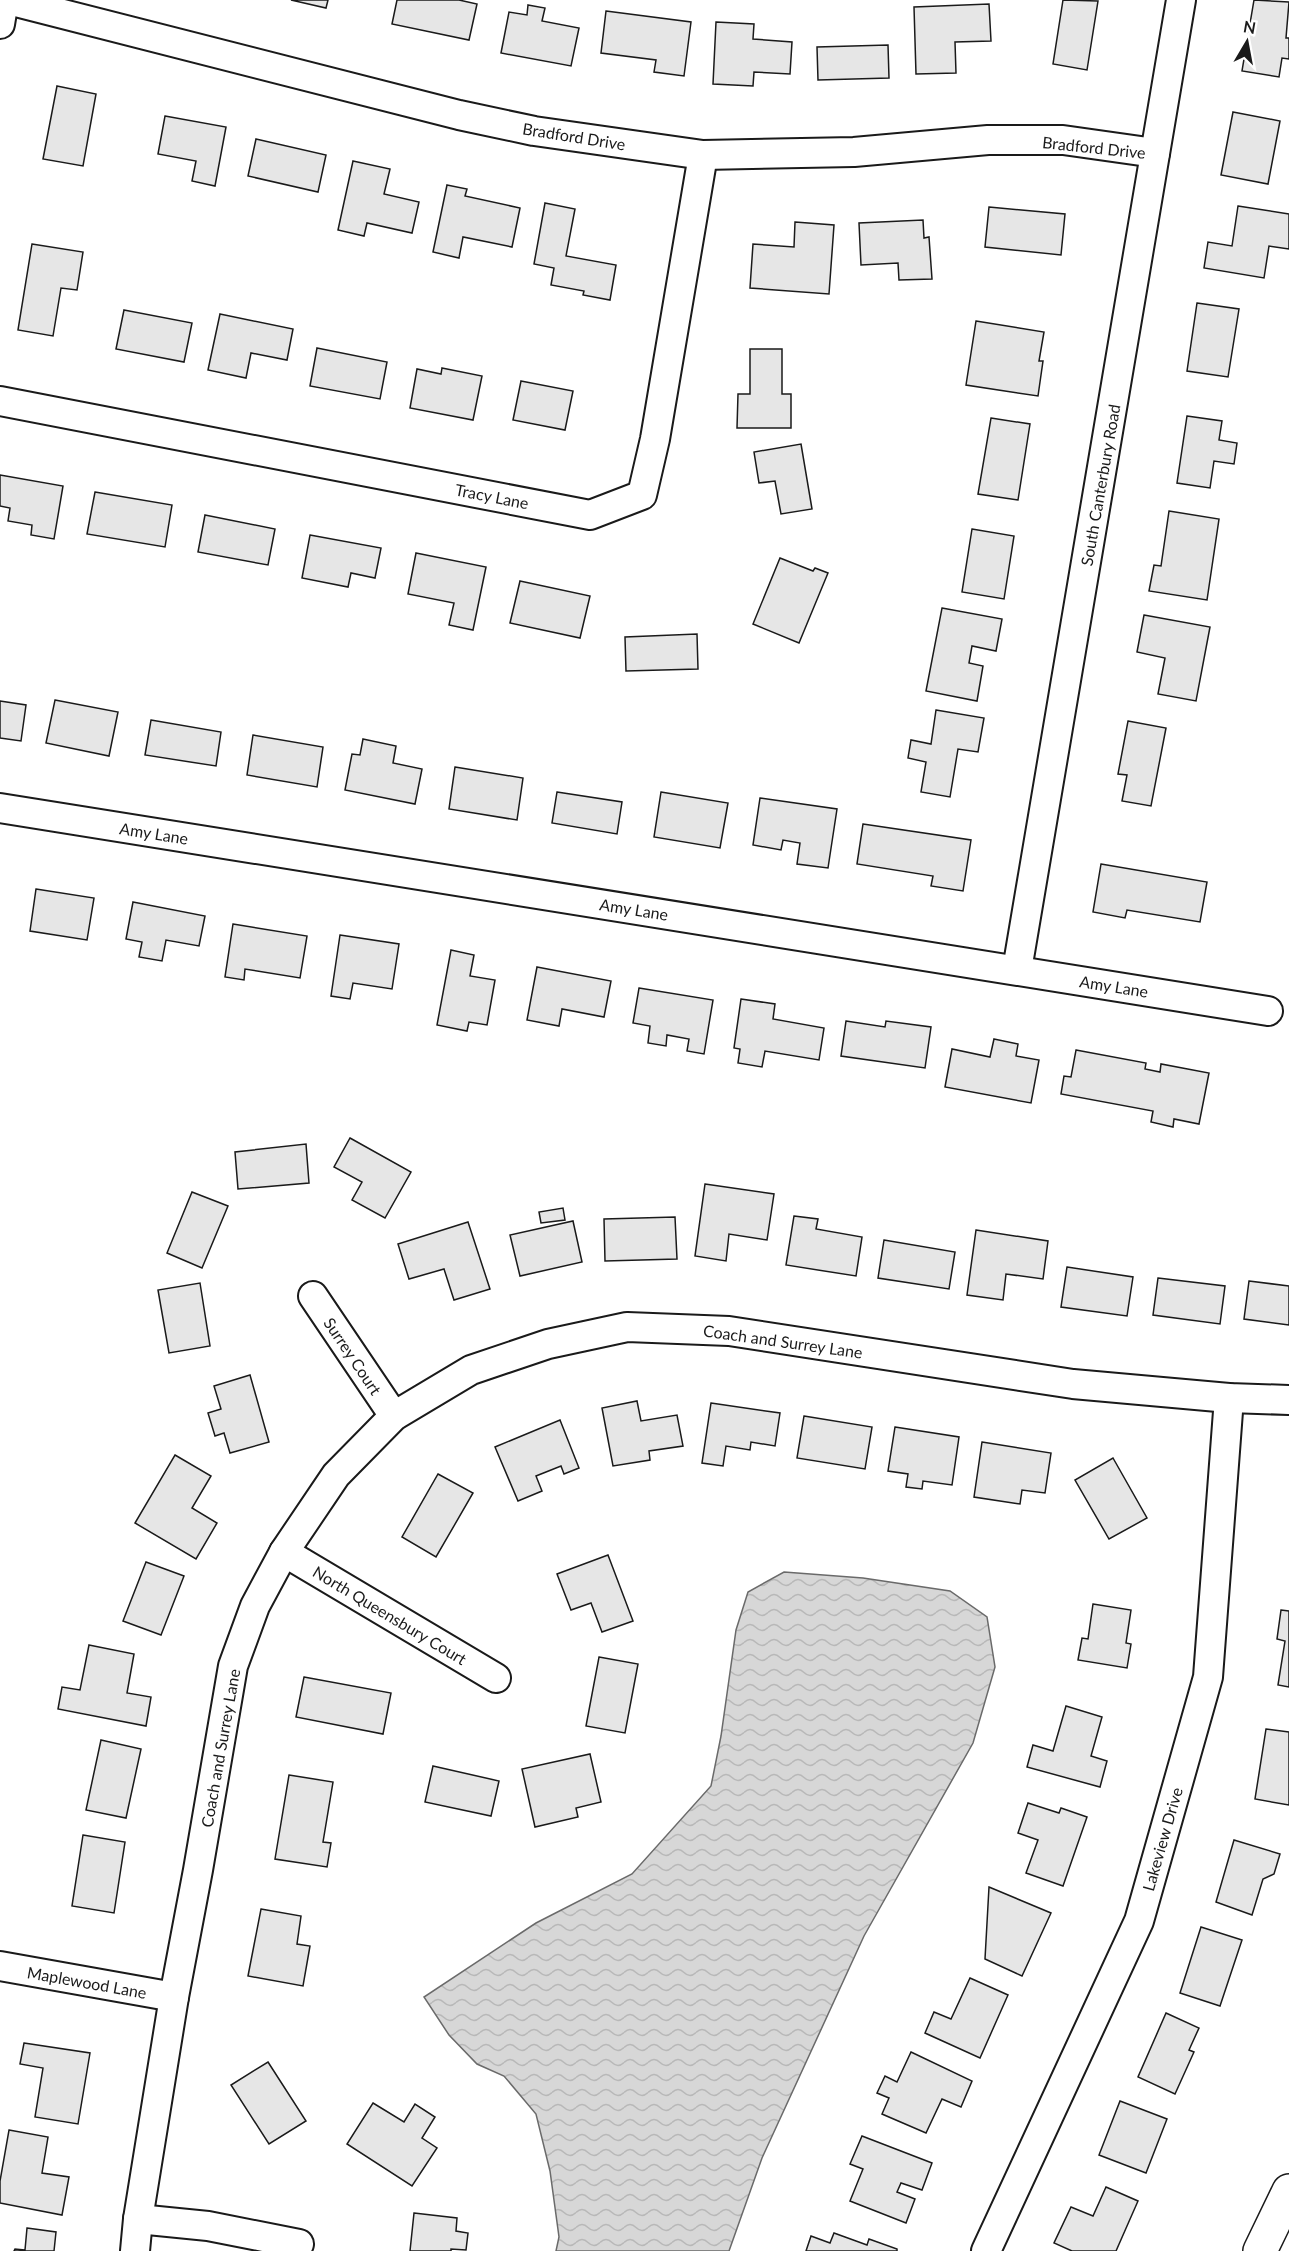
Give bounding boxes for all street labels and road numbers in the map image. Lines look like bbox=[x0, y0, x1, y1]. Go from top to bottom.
street label: Bradford Drive bbox=[521, 118, 627, 154]
street label: Bradford Drive bbox=[1041, 132, 1147, 162]
street label: South Canterbury Road bbox=[1076, 403, 1124, 567]
street label: Tracy Lane bbox=[454, 480, 530, 512]
street label: Amy Lane bbox=[118, 818, 190, 848]
street label: Amy Lane bbox=[598, 894, 670, 924]
street label: Amy Lane bbox=[1078, 971, 1150, 1001]
street label: Surrey Court bbox=[320, 1314, 386, 1398]
street label: Coach and Surrey Lane bbox=[702, 1320, 864, 1362]
street label: North Queensbury Court bbox=[310, 1562, 470, 1669]
street label: Coach and Surrey Lane bbox=[197, 1667, 243, 1829]
street label: Lakeview Drive bbox=[1138, 1785, 1186, 1893]
street label: Maplewood Lane bbox=[26, 1962, 148, 2002]

